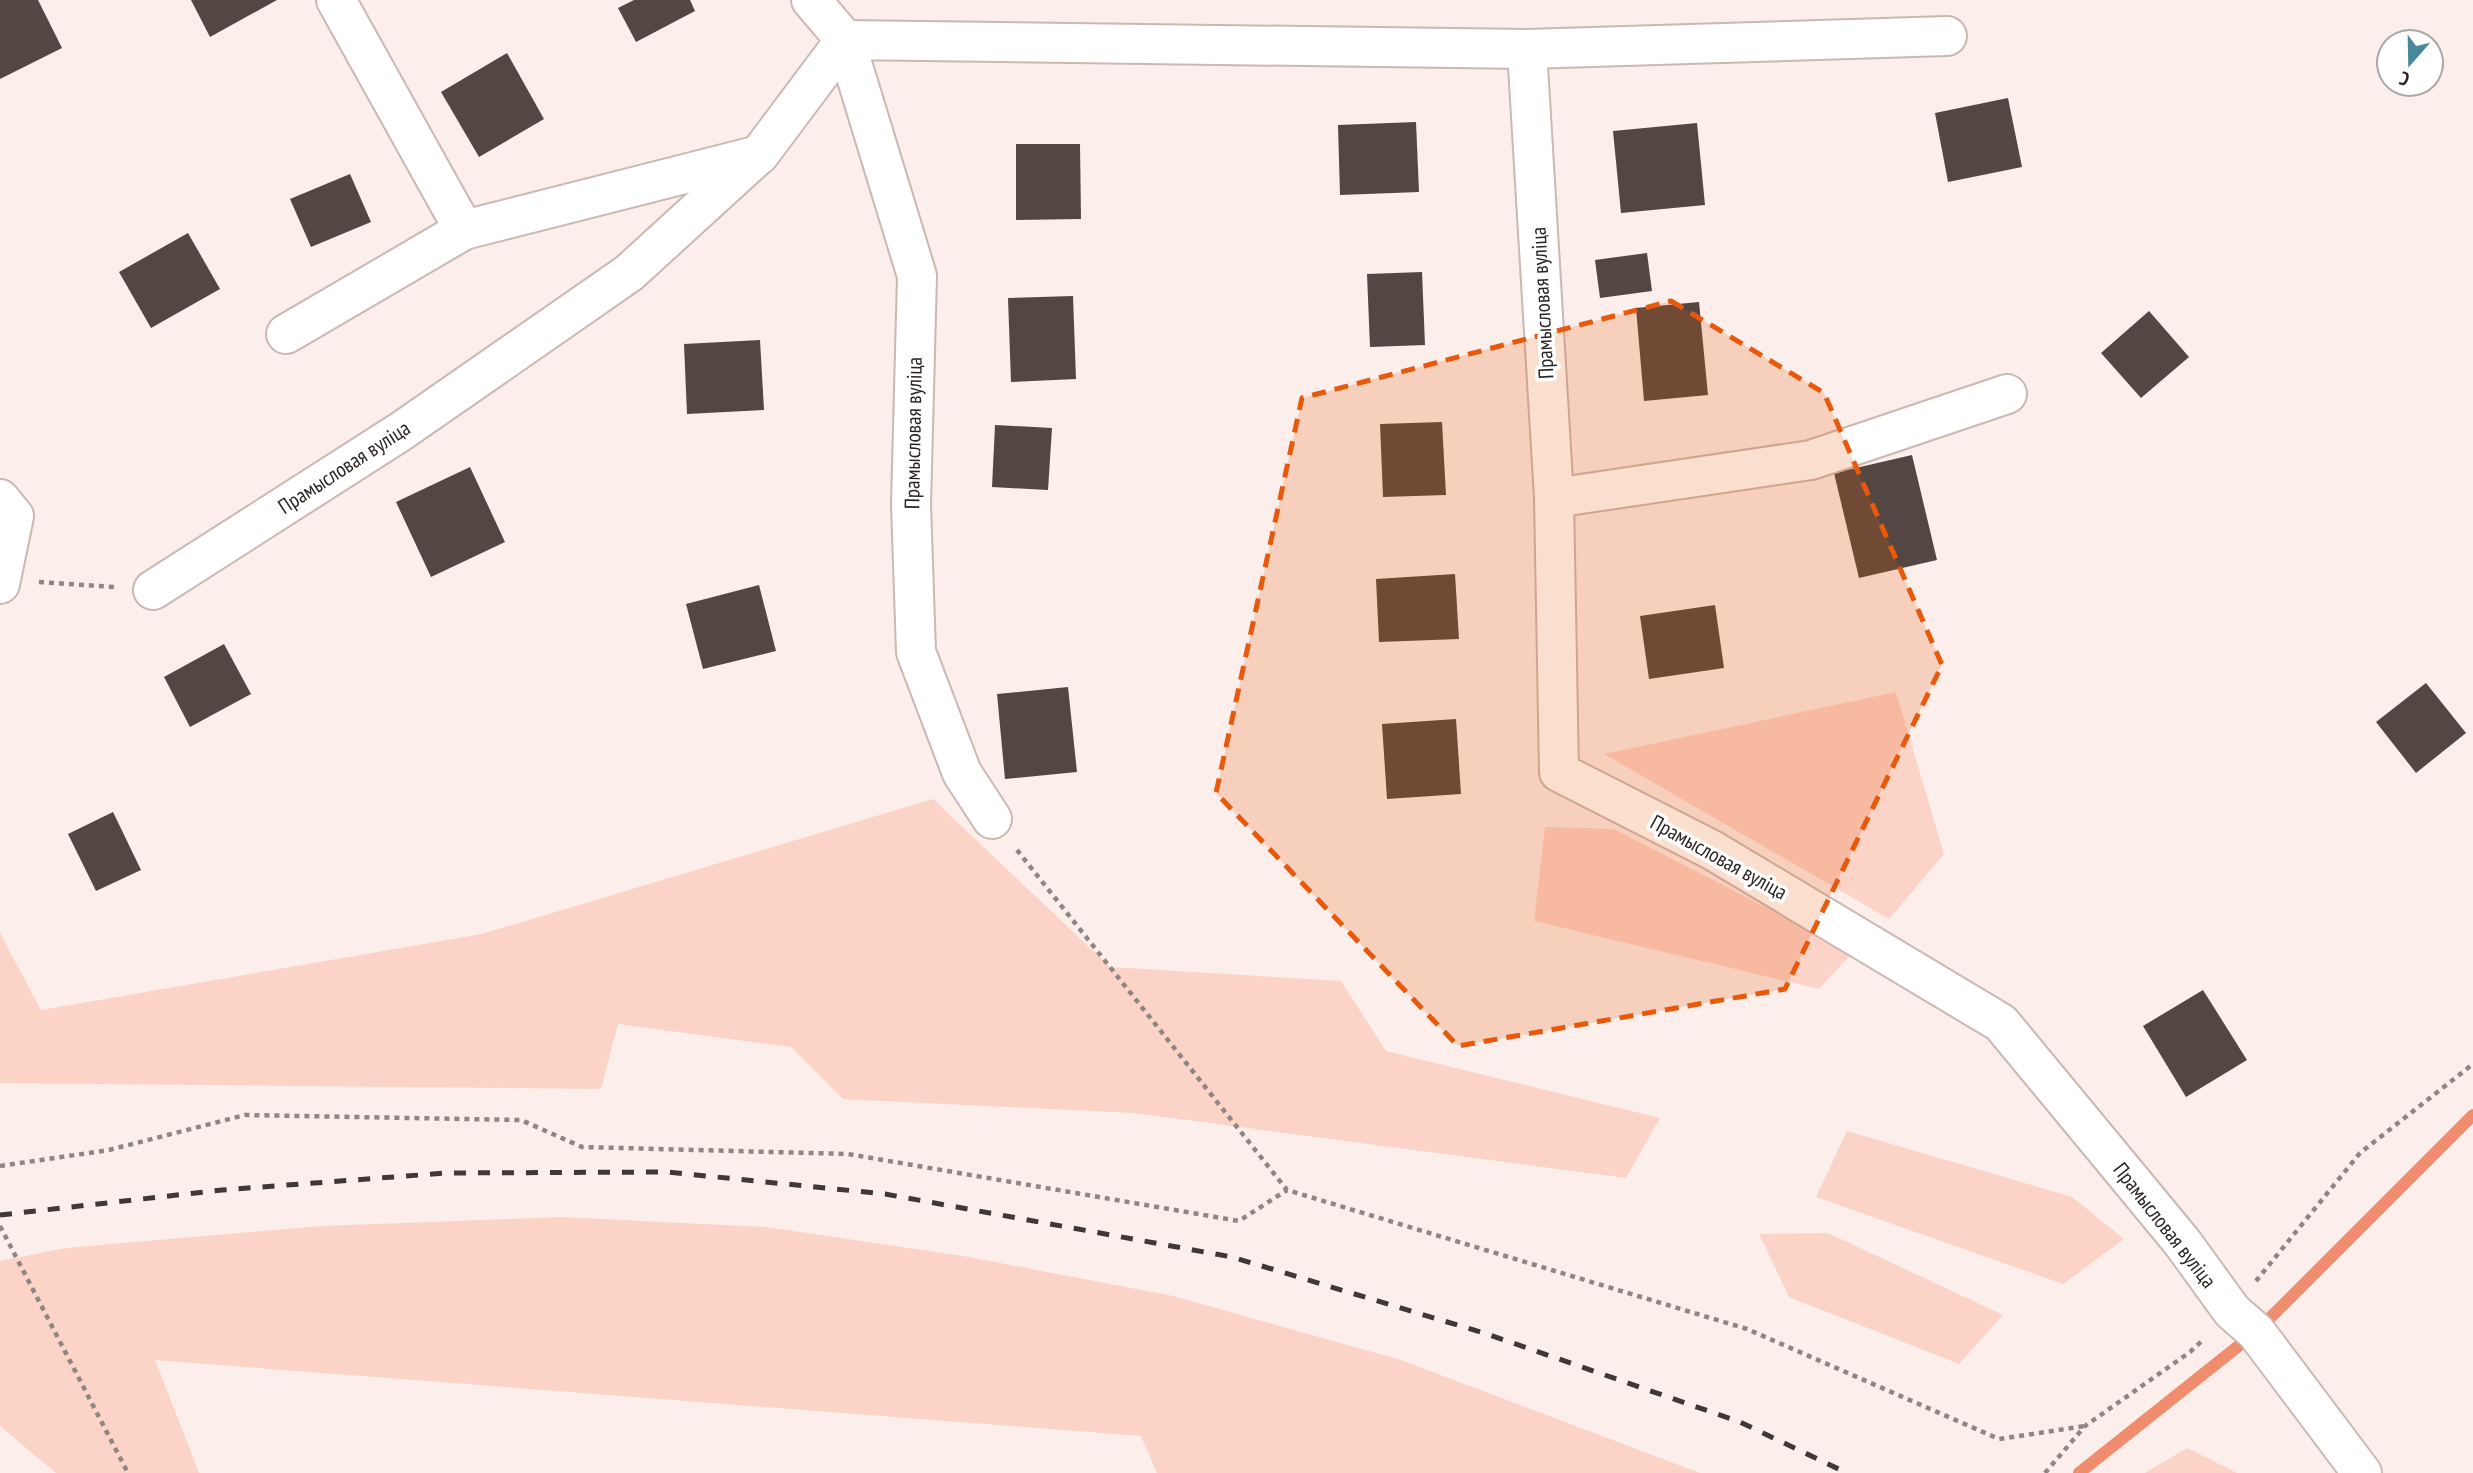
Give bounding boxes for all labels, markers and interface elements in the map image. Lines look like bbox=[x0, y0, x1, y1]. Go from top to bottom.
north arrow bbox=[2375, 28, 2445, 98]
text: С bbox=[2396, 66, 2412, 92]
street label: Прамысловая вуліца bbox=[1525, 226, 1559, 380]
street label: Прамысловая вуліца bbox=[898, 357, 928, 509]
street label: Прамысловая вуліца bbox=[273, 414, 415, 520]
street label: Прамысловая вуліца bbox=[1646, 808, 1792, 906]
street label: Прамысловая вуліца bbox=[2108, 1157, 2222, 1293]

